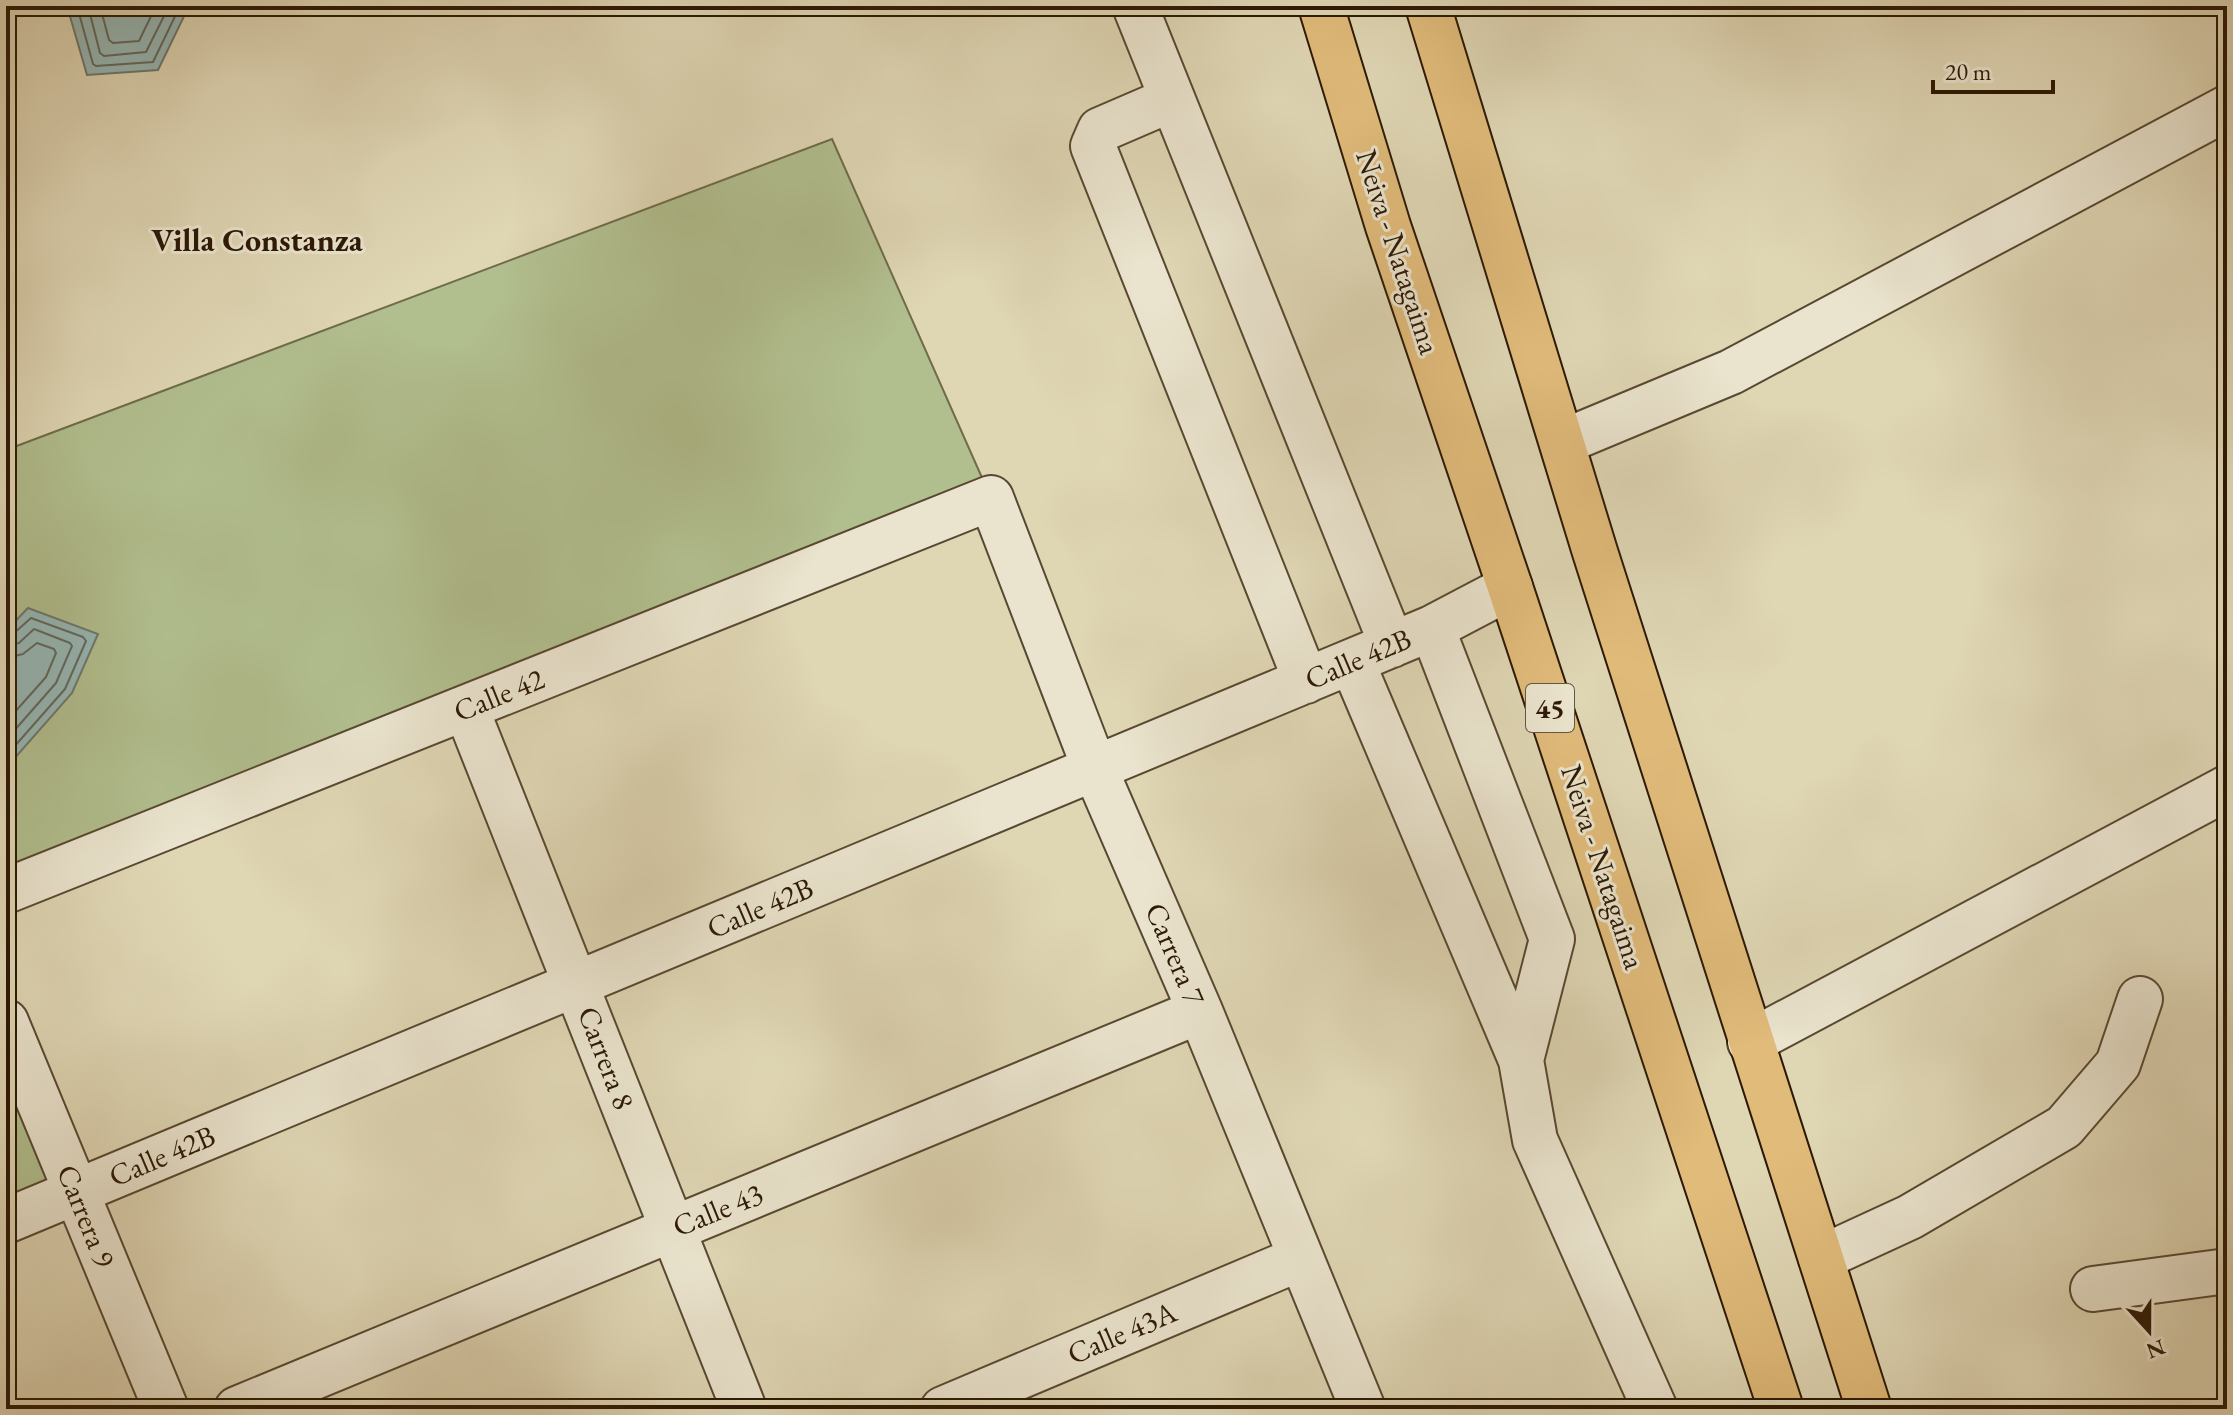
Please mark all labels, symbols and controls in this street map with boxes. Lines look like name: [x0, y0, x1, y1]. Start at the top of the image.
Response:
scale bar: [1933, 44, 2053, 94]
text: 20 m: [1945, 56, 1992, 87]
street label: Neiva - Natagaima: [1347, 145, 1450, 359]
district label: Villa Constanza: [151, 219, 364, 261]
street label: Calle 42B: [1299, 619, 1417, 698]
street label: Calle 42: [448, 659, 550, 730]
road number: 45: [1526, 684, 1574, 732]
street label: Neiva - Natagaima: [1552, 760, 1655, 974]
street label: Calle 42B: [701, 868, 819, 947]
street label: Carrera 7: [1137, 897, 1215, 1011]
street label: Carrera 8: [569, 1001, 644, 1115]
street label: Calle 42B: [103, 1116, 221, 1195]
street label: Carrera 9: [48, 1159, 125, 1273]
street label: Calle 43: [667, 1174, 769, 1245]
north arrow: [2109, 1291, 2189, 1371]
street label: Calle 43A: [1061, 1292, 1183, 1373]
text: N: [2142, 1332, 2169, 1366]

